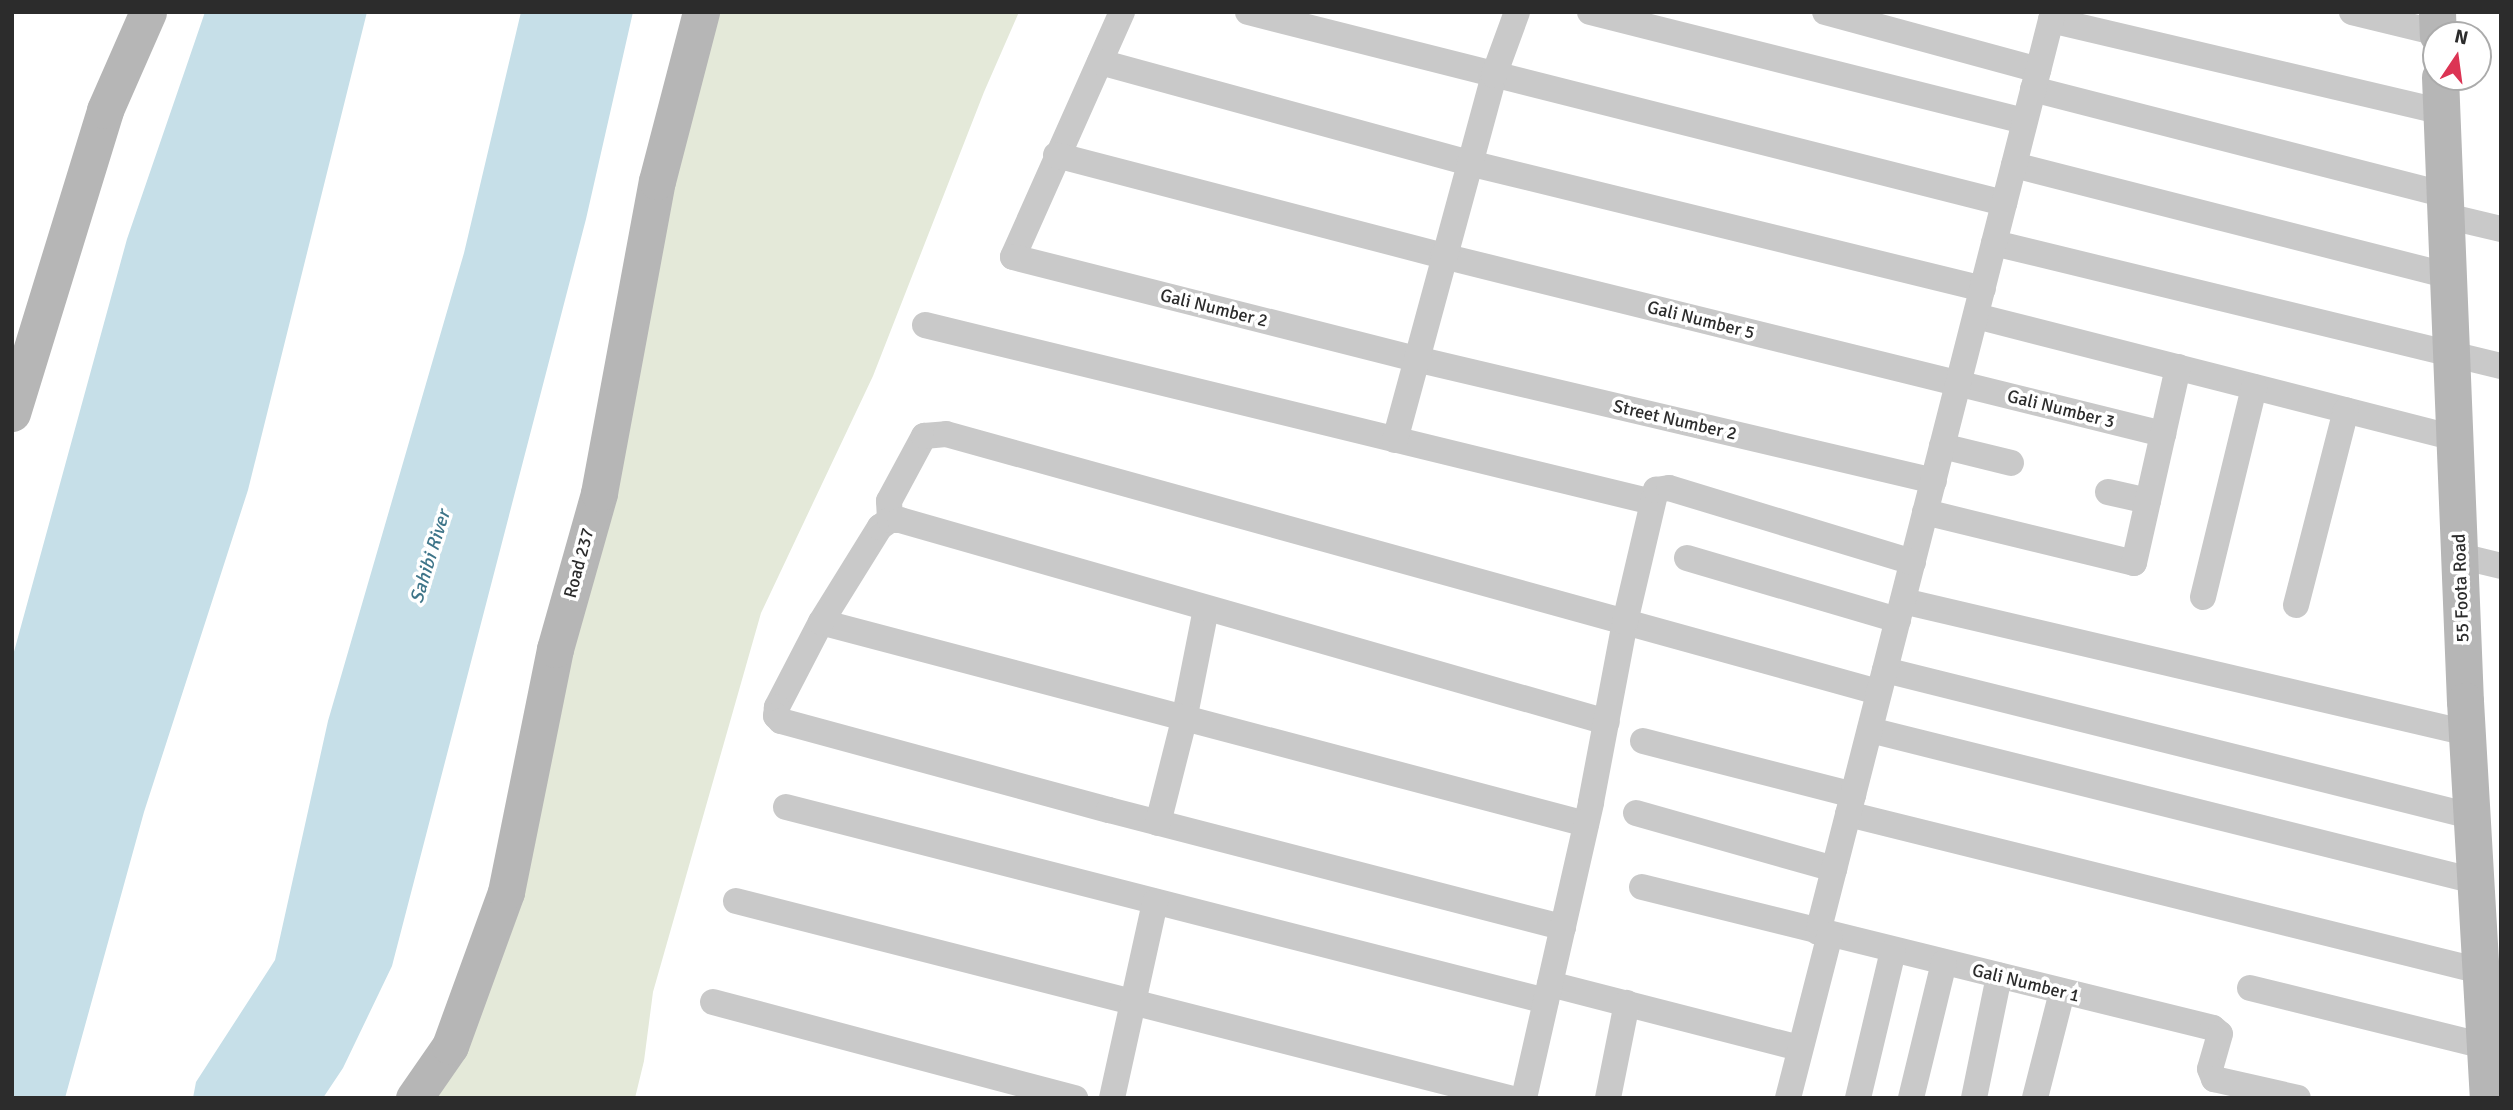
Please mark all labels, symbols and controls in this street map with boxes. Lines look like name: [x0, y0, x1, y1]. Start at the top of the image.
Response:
north arrow: [2422, 21, 2492, 91]
text: N: [2452, 24, 2470, 51]
street label: Gali Number 2: [1158, 284, 1270, 332]
street label: Gali Number 5: [1645, 296, 1757, 344]
street label: Gali Number 3: [2005, 385, 2117, 433]
street label: Street Number 2: [1611, 395, 1739, 445]
water label: Sahibi River: [406, 508, 456, 606]
street label: Road 237: [559, 526, 599, 600]
street label: 55 Foota Road: [2448, 533, 2474, 643]
street label: Gali Number 1: [1970, 959, 2082, 1007]

